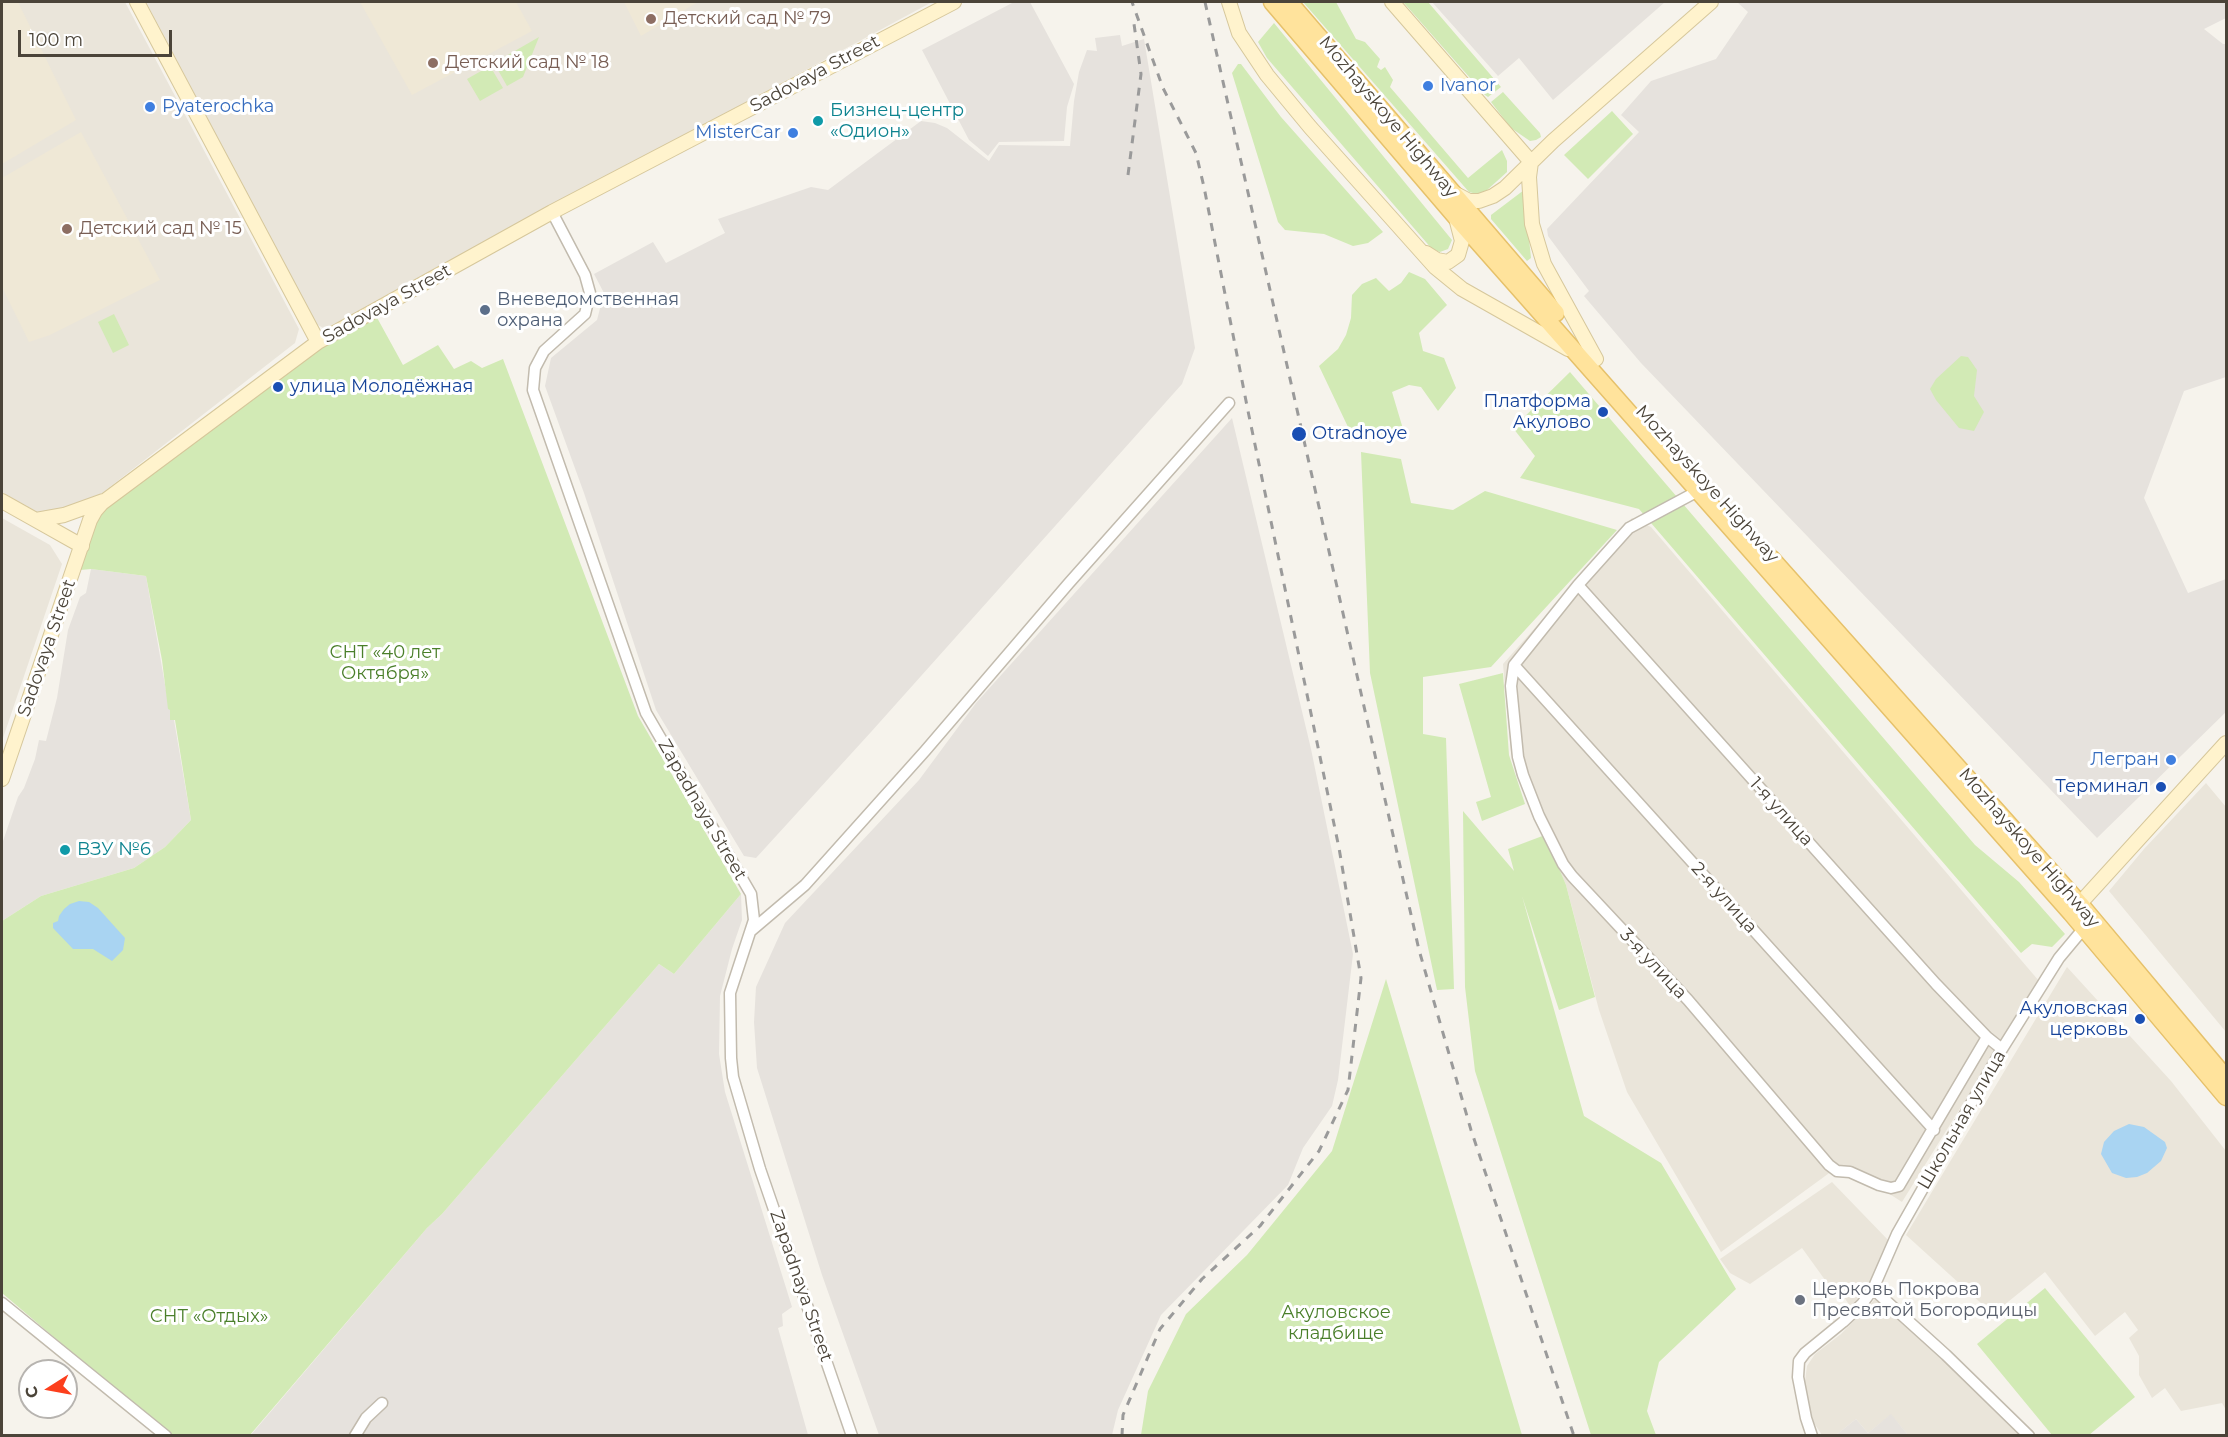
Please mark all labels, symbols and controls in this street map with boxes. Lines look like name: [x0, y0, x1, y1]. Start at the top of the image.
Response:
place label: Детский сад № 79: [663, 8, 831, 30]
marker: Детский сад № 79: [644, 12, 658, 26]
scale bar: [21, 18, 176, 56]
text: 100 m: [29, 29, 83, 51]
street label: Sadovaya Street: [746, 31, 884, 117]
street label: Mozhayskoye Highway: [1314, 32, 1462, 202]
place label: Детский сад № 18: [445, 52, 609, 74]
marker: Детский сад № 18: [426, 56, 440, 70]
place label: Ivanor: [1440, 75, 1496, 97]
marker: Ivanor: [1421, 79, 1435, 93]
place label: Pyaterochka: [162, 96, 274, 118]
marker: Pyaterochka: [143, 100, 157, 114]
place label: Бизнец-центр «Одион»: [830, 100, 964, 142]
marker: Бизнец-центр «Одион»: [811, 114, 825, 128]
place label: MisterCar: [695, 122, 781, 144]
marker: MisterCar: [786, 126, 800, 140]
place label: Детский сад № 15: [79, 218, 242, 240]
marker: Детский сад № 15: [60, 222, 74, 236]
street label: Sadovaya Street: [319, 260, 455, 348]
place label: Вневедомственная охрана: [497, 289, 679, 332]
marker: Вневедомственная охрана: [478, 303, 492, 317]
place label: улица Молодёжная: [290, 376, 473, 398]
marker: улица Молодёжная: [271, 380, 285, 394]
place label: Платформа Акулово: [1484, 391, 1591, 434]
street label: Mozhayskoye Highway: [1631, 401, 1783, 567]
marker: Платформа Акулово: [1596, 405, 1610, 419]
place label: Otradnoye: [1312, 423, 1407, 445]
marker: Otradnoye: [1290, 425, 1308, 443]
street label: Sadovaya Street: [13, 577, 81, 719]
park label: СНТ «40 лет Октября»: [330, 642, 440, 684]
street label: Zapadnaya Street: [653, 736, 751, 884]
place label: Легран: [2090, 749, 2159, 771]
marker: Легран: [2164, 753, 2178, 767]
street label: Mozhayskoye Highway: [1954, 764, 2104, 932]
street label: 1-я улица: [1745, 773, 1817, 851]
place label: Терминал: [2055, 776, 2149, 798]
marker: Терминал: [2154, 780, 2168, 794]
place label: ВЗУ №6: [77, 839, 151, 861]
marker: ВЗУ №6: [58, 843, 72, 857]
street label: 2-я улица: [1686, 858, 1762, 938]
street label: 3-я улица: [1615, 924, 1691, 1004]
place label: Акуловская церковь: [2019, 998, 2128, 1040]
marker: Акуловская церковь: [2133, 1012, 2147, 1026]
street label: Школьная улица: [1913, 1047, 2011, 1193]
street label: Zapadnaya Street: [765, 1207, 837, 1365]
place label: Церковь Покрова Пресвятой Богородицы: [1812, 1279, 2037, 1322]
marker: Церковь Покрова Пресвятой Богородицы: [1793, 1293, 1807, 1307]
park label: Акуловское кладбище: [1281, 1302, 1391, 1344]
park label: СНТ «Отдых»: [150, 1306, 268, 1328]
north arrow: [18, 1359, 78, 1419]
text: С: [21, 1385, 42, 1400]

